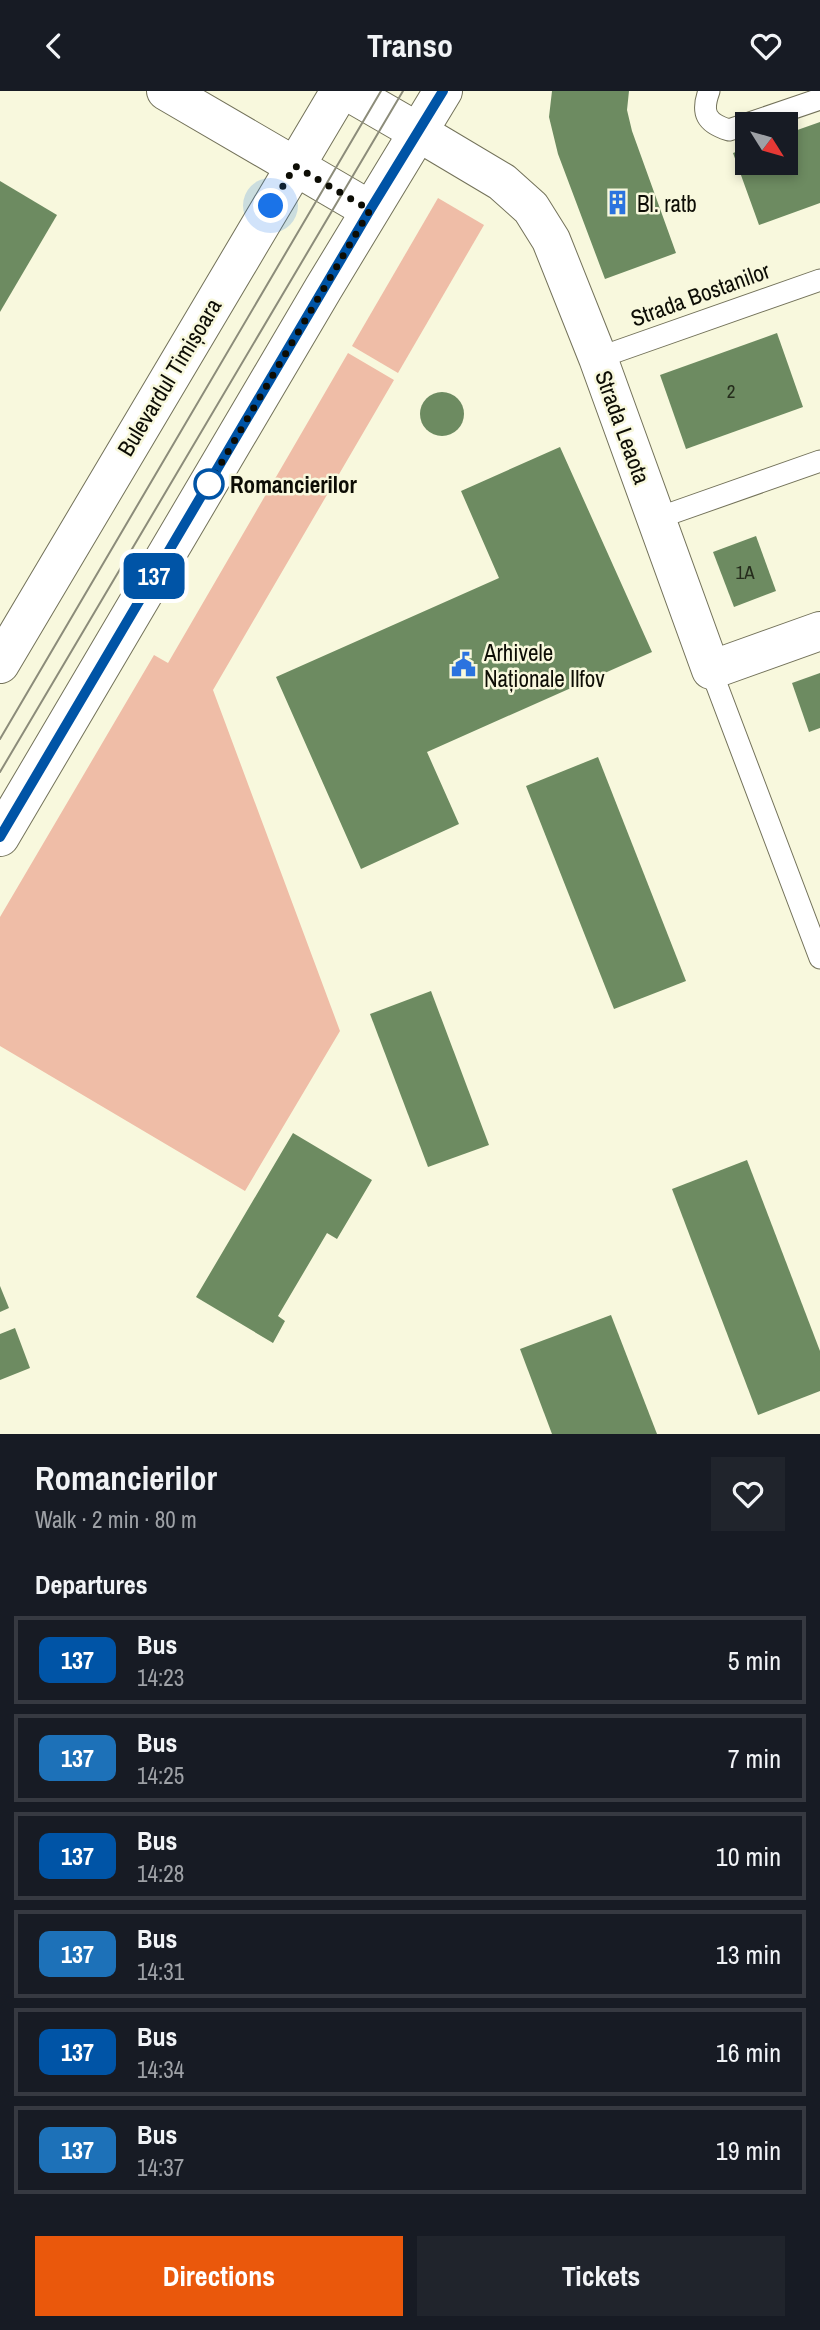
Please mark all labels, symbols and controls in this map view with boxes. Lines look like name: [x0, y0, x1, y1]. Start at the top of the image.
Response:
text: Transo: [367, 24, 453, 67]
icon: back: [35, 27, 73, 65]
icon: heart: [747, 27, 785, 65]
north arrow: [735, 112, 798, 175]
map controls: [735, 112, 798, 175]
your location: [253, 188, 288, 223]
place label: Bl. ratb: [637, 188, 697, 219]
building icon: Bl. ratb: [603, 189, 631, 217]
street label: Strada Bostanilor: [626, 254, 774, 333]
street label: Bulevardul Timișoara: [110, 292, 229, 461]
street label: Strada Leaota: [588, 366, 658, 488]
house number: 2: [727, 378, 735, 404]
marker: Romancierilor: [194, 469, 224, 499]
place label: Romancierilor: [230, 469, 357, 500]
line badge: 137: [114, 553, 194, 599]
house number: 1A: [735, 559, 755, 585]
text: 137: [138, 560, 170, 592]
place label: Arhivele Naționale Ilfov: [483, 637, 605, 694]
public building icon: Arhivele Naționale Ilfov: [450, 651, 478, 679]
text: Romancierilor: [35, 1456, 217, 1500]
button: heart: [711, 1457, 785, 1531]
text: Walk · 2 min · 80 m: [35, 1504, 197, 1535]
text: Departures: [35, 1567, 148, 1602]
text: Bus: [137, 1627, 177, 1662]
text: 5 min: [728, 1643, 781, 1678]
text: 137: [61, 1644, 94, 1676]
text: 14:23: [137, 1662, 184, 1693]
text: Bus: [137, 1725, 177, 1760]
text: 7 min: [728, 1741, 781, 1776]
text: 137: [61, 1742, 94, 1774]
text: 14:25: [137, 1760, 184, 1791]
text: Bus: [137, 1823, 177, 1858]
text: 10 min: [716, 1839, 781, 1874]
text: 137: [61, 1840, 94, 1872]
text: 14:28: [137, 1858, 184, 1889]
text: Bus: [137, 1921, 177, 1956]
text: 13 min: [716, 1937, 781, 1972]
text: 137: [61, 1938, 94, 1970]
text: 14:31: [137, 1956, 184, 1987]
text: Bus: [137, 2019, 177, 2054]
text: 16 min: [716, 2035, 781, 2070]
text: 137: [61, 2036, 94, 2068]
text: 14:34: [137, 2054, 184, 2085]
text: Bus: [137, 2117, 177, 2152]
text: 19 min: [716, 2133, 781, 2168]
text: 137: [61, 2134, 94, 2166]
text: 14:37: [137, 2152, 184, 2183]
button: Directions: [35, 2236, 403, 2316]
button: Tickets: [417, 2236, 785, 2316]

